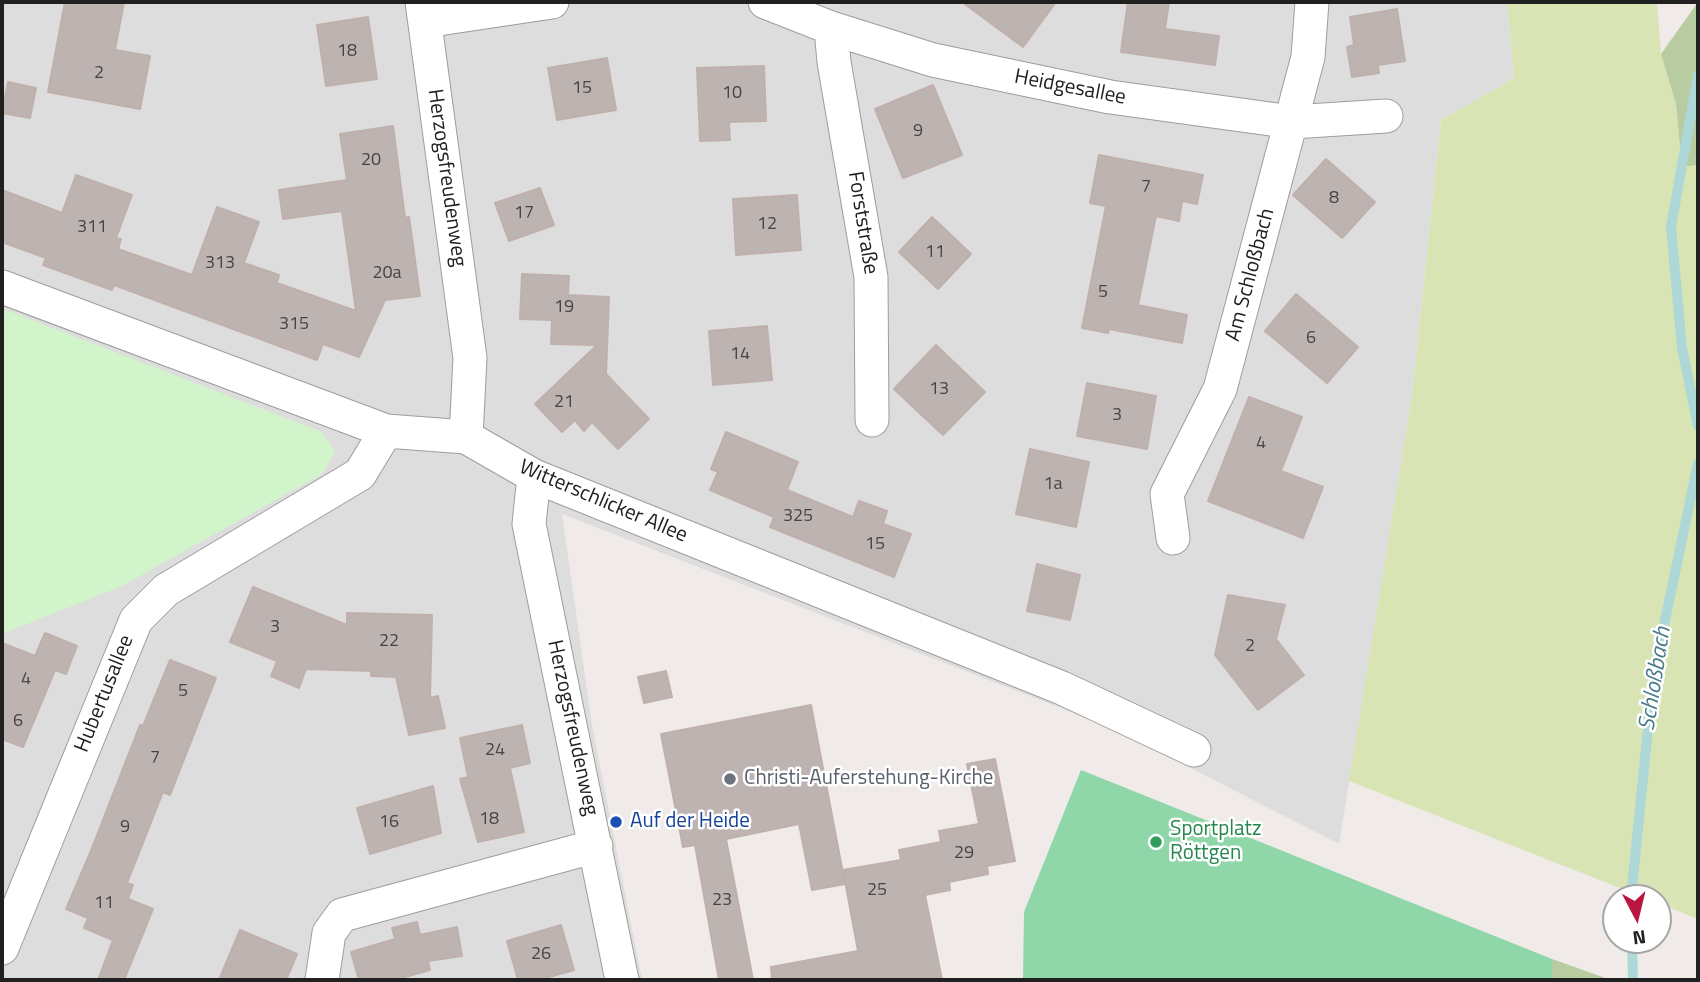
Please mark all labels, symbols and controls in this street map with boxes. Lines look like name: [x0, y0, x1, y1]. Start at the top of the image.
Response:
house number: 18: [337, 41, 357, 63]
house number: 2: [94, 63, 104, 85]
street label: Heidgesallee: [1012, 65, 1128, 111]
house number: 15: [572, 78, 592, 100]
house number: 10: [722, 83, 742, 105]
street label: Herzogsfreudenweg: [421, 88, 471, 268]
house number: 9: [913, 121, 923, 143]
house number: 20: [361, 150, 381, 172]
street label: Forststraße: [841, 170, 883, 276]
house number: 7: [1141, 177, 1151, 199]
house number: 8: [1329, 188, 1339, 210]
house number: 17: [514, 203, 534, 225]
street label: Am Schloßbach: [1221, 206, 1281, 344]
house number: 12: [757, 214, 777, 236]
house number: 311: [77, 217, 107, 239]
house number: 11: [925, 242, 945, 264]
house number: 313: [205, 253, 235, 275]
house number: 20a: [372, 263, 402, 285]
house number: 5: [1098, 282, 1108, 304]
house number: 19: [554, 297, 574, 319]
house number: 315: [279, 314, 309, 336]
house number: 6: [1306, 328, 1316, 350]
house number: 14: [730, 344, 750, 366]
house number: 13: [929, 379, 949, 401]
house number: 21: [554, 392, 574, 414]
house number: 3: [1112, 405, 1122, 427]
house number: 4: [1256, 433, 1266, 455]
street label: Witterschlicker Allee: [515, 455, 691, 549]
house number: 1a: [1043, 474, 1063, 496]
house number: 325: [783, 506, 813, 528]
house number: 15: [865, 534, 885, 556]
house number: 3: [270, 617, 280, 639]
water label: Schloßbach: [1634, 625, 1678, 733]
house number: 22: [379, 631, 399, 653]
street label: Hubertusallee: [70, 632, 140, 756]
house number: 2: [1245, 636, 1255, 658]
street label: Herzogsfreudenweg: [541, 638, 603, 818]
house number: 4: [21, 669, 31, 691]
house number: 5: [178, 681, 188, 703]
house number: 6: [13, 711, 23, 733]
house number: 24: [485, 740, 505, 762]
house number: 7: [150, 748, 160, 770]
place label: Christi-Auferstehung-Kirche: [744, 766, 993, 792]
marker: Christi-Auferstehung-Kirche: [722, 771, 738, 787]
house number: 18: [479, 809, 499, 831]
place label: Auf der Heide: [630, 809, 750, 835]
house number: 16: [379, 812, 399, 834]
marker: Auf der Heide: [608, 814, 624, 830]
house number: 9: [120, 817, 130, 839]
place label: Sportplatz Röttgen: [1170, 817, 1262, 867]
marker: Sportplatz Röttgen: [1148, 834, 1164, 850]
house number: 29: [954, 843, 974, 865]
house number: 25: [867, 880, 887, 902]
north arrow: [1602, 884, 1672, 954]
house number: 23: [712, 890, 732, 912]
house number: 11: [94, 893, 114, 915]
text: N: [1631, 923, 1648, 954]
house number: 26: [531, 944, 551, 966]

